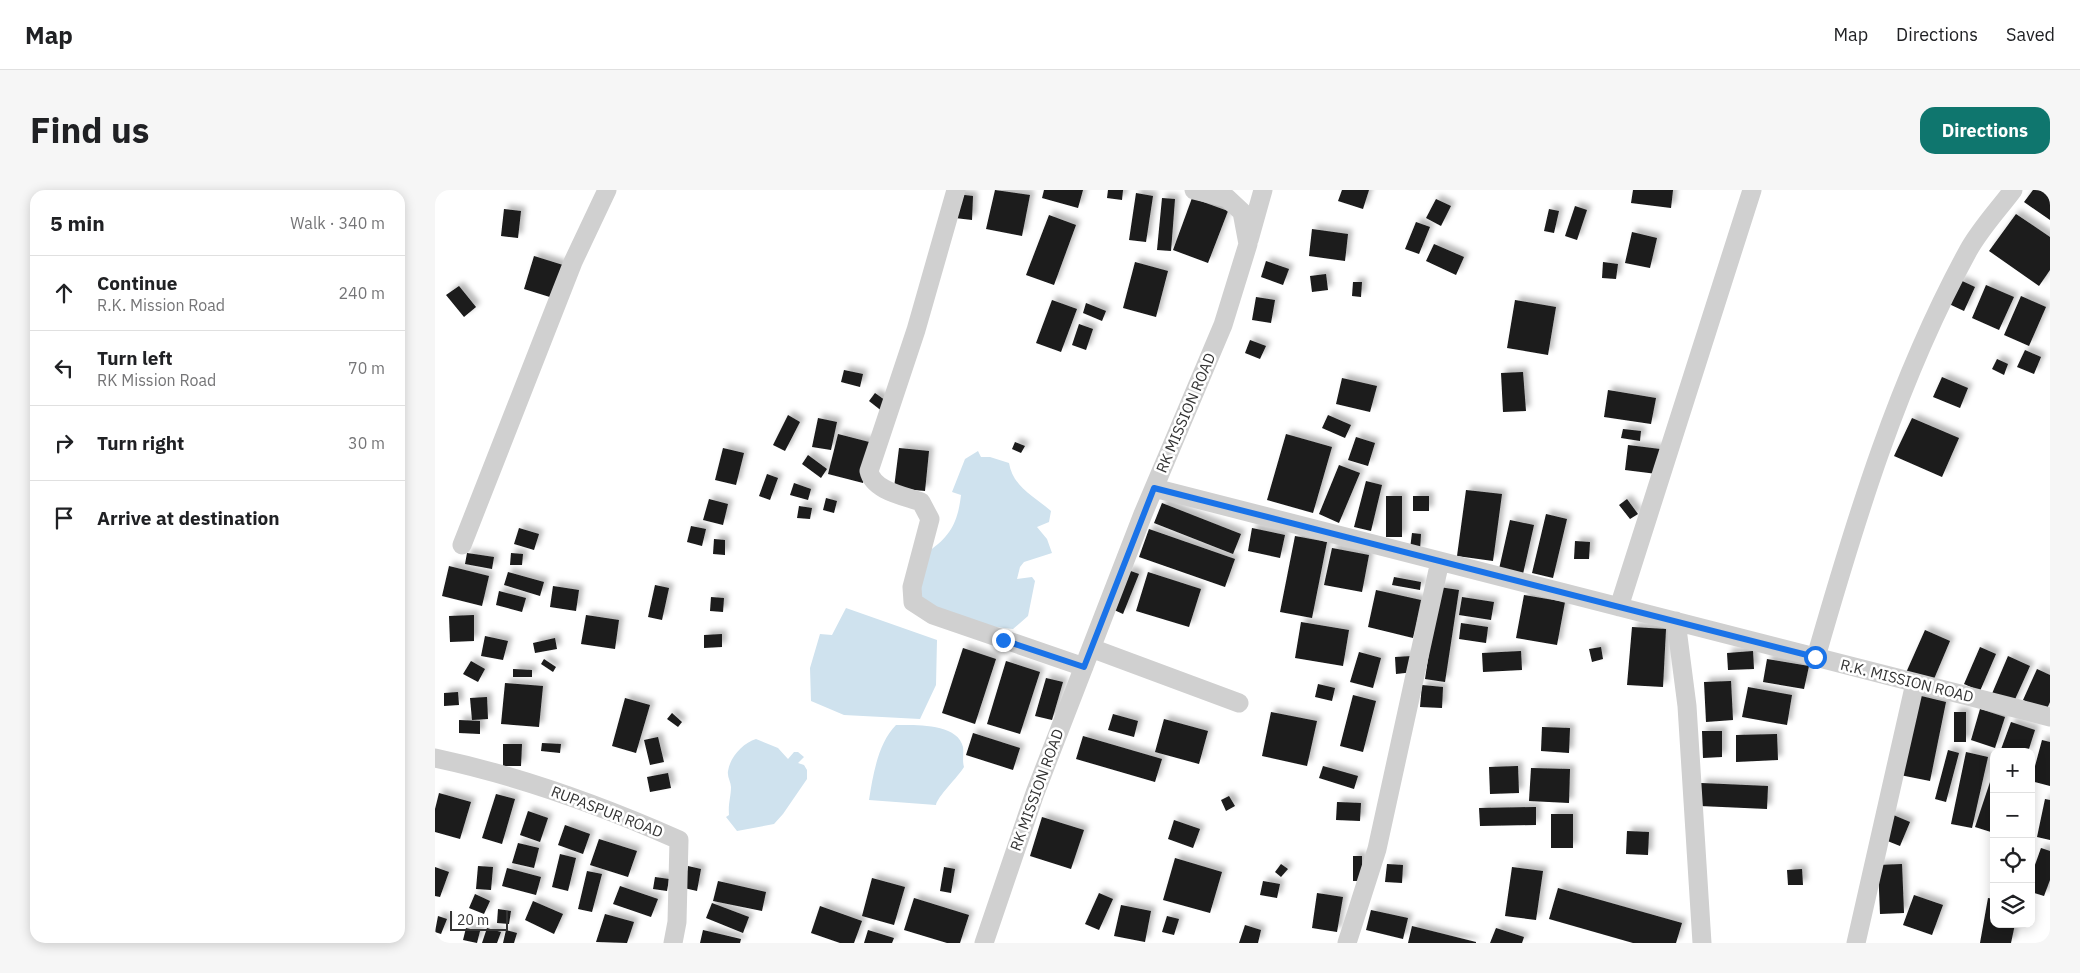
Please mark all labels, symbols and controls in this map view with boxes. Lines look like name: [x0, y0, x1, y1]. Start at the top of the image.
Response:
text: Map: [25, 19, 73, 51]
text: Map: [1833, 23, 1868, 46]
text: Directions: [1896, 23, 1978, 46]
text: Saved: [2006, 23, 2055, 46]
text: Find us: [30, 107, 149, 153]
button: Directions: [1920, 107, 2050, 154]
text: 5 min: [50, 209, 105, 237]
text: Walk · 340 m: [290, 213, 385, 233]
text: Continue: [97, 271, 177, 295]
icon: ahead: [50, 279, 78, 307]
text: 240 m: [338, 283, 385, 303]
text: R.K. Mission Road: [97, 295, 225, 315]
text: Turn left: [97, 346, 173, 370]
street label: RK MISSION ROAD: [1152, 350, 1219, 476]
icon: left: [50, 354, 78, 382]
text: 70 m: [348, 358, 385, 378]
text: RK Mission Road: [97, 370, 216, 390]
icon: right: [50, 429, 78, 457]
text: Turn right: [97, 431, 184, 455]
text: 30 m: [348, 433, 385, 453]
icon: arrive: [50, 504, 78, 532]
text: Arrive at destination: [97, 506, 280, 530]
route end: [992, 629, 1015, 652]
route start: [1804, 646, 1827, 669]
street label: R.K. MISSION ROAD: [1838, 655, 1976, 706]
street label: RK MISSION ROAD: [1006, 726, 1067, 853]
map controls: [1990, 748, 2035, 928]
button: +: [1990, 748, 2035, 793]
street label: RUPASPUR ROAD: [549, 781, 666, 842]
button: −: [1990, 793, 2035, 838]
button: locate: [1990, 838, 2035, 883]
button: layers: [1990, 883, 2035, 928]
scale bar: [450, 908, 507, 931]
text: 20 m: [457, 911, 489, 929]

